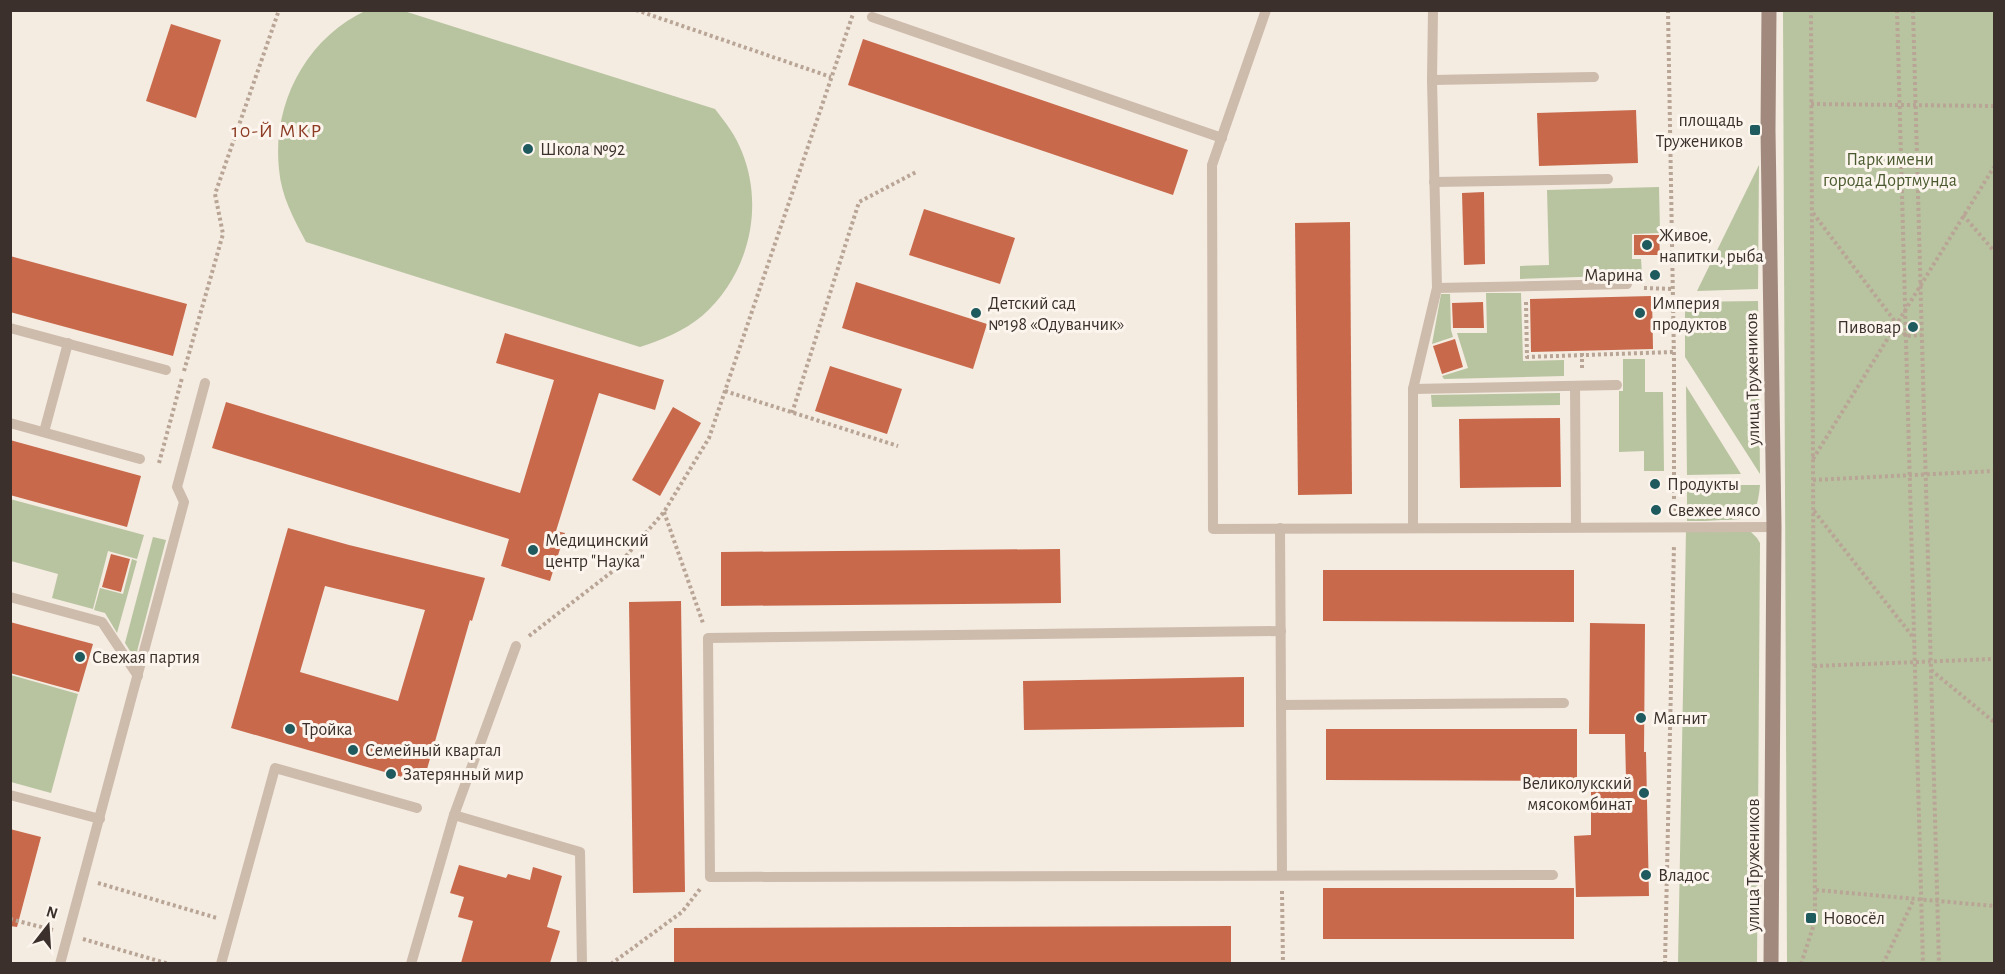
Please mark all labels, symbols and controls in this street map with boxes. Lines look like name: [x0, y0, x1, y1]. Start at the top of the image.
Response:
place label: площадь Тружеников: [1656, 112, 1743, 151]
district label: 10-Й МКР: [231, 121, 323, 141]
marker: площадь Тружеников: [1748, 123, 1762, 137]
place label: Школа №92: [540, 141, 625, 159]
marker: Школа №92: [521, 142, 535, 156]
park label: Парк имени города Дортмунда: [1823, 151, 1957, 190]
place label: Живое, напитки, рыба: [1659, 227, 1764, 266]
marker: Живое, напитки, рыба: [1640, 238, 1654, 252]
place label: Марина: [1584, 267, 1643, 285]
marker: Марина: [1648, 268, 1662, 282]
place label: Детский сад №198 «Одуванчик»: [988, 295, 1124, 334]
place label: Империя продуктов: [1652, 295, 1727, 334]
marker: Детский сад №198 «Одуванчик»: [969, 306, 983, 320]
marker: Империя продуктов: [1633, 306, 1647, 320]
street label: улица Тружеников: [1743, 312, 1763, 447]
place label: Пивовар: [1837, 319, 1901, 337]
marker: Пивовар: [1906, 320, 1920, 334]
place label: Продукты: [1667, 476, 1739, 494]
marker: Продукты: [1648, 477, 1662, 491]
place label: Свежее мясо: [1668, 502, 1760, 520]
marker: Свежее мясо: [1649, 503, 1663, 517]
place label: Медицинский центр "Наука": [545, 532, 649, 571]
marker: Медицинский центр "Наука": [526, 543, 540, 557]
place label: Свежая партия: [92, 649, 200, 667]
marker: Свежая партия: [73, 650, 87, 664]
place label: Магнит: [1653, 710, 1708, 728]
marker: Магнит: [1634, 711, 1648, 725]
place label: Тройка: [302, 721, 352, 739]
marker: Тройка: [283, 722, 297, 736]
place label: Семейный квартал: [365, 742, 502, 760]
marker: Семейный квартал: [346, 743, 360, 757]
place label: Затерянный мир: [403, 766, 524, 784]
marker: Затерянный мир: [384, 767, 398, 781]
place label: Великолукский мясокомбинат: [1522, 775, 1633, 814]
marker: Великолукский мясокомбинат: [1637, 786, 1651, 800]
street label: улица Тружеников: [1745, 799, 1763, 932]
place label: Владос: [1658, 867, 1710, 885]
marker: Владос: [1639, 868, 1653, 882]
north arrow: [18, 896, 78, 956]
text: N: [44, 903, 60, 922]
place label: Новосёл: [1823, 910, 1885, 928]
marker: Новосёл: [1804, 911, 1818, 925]

